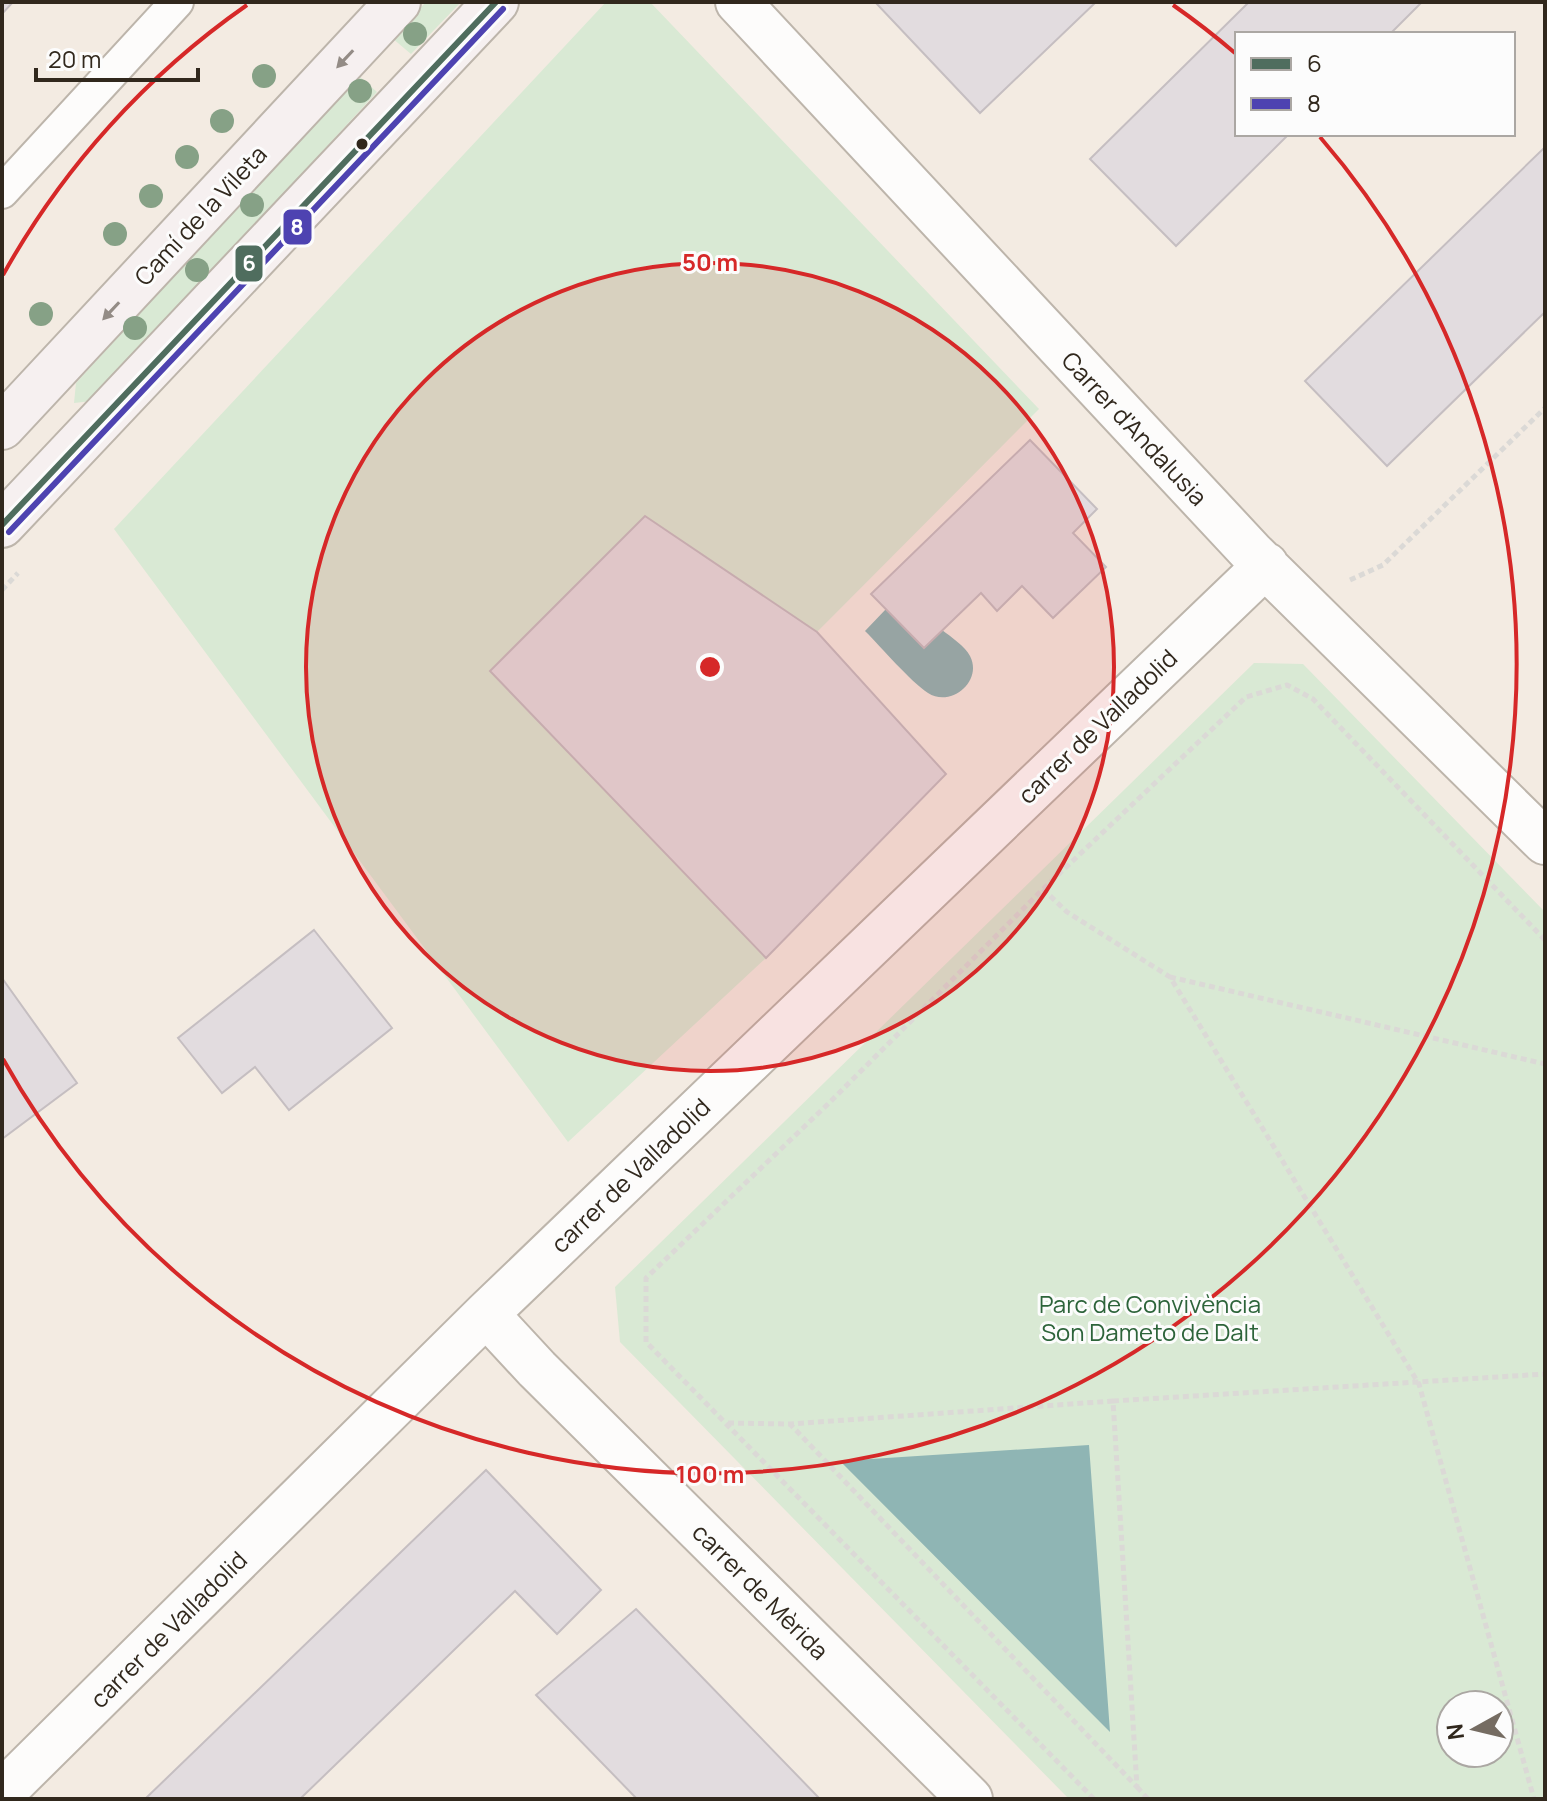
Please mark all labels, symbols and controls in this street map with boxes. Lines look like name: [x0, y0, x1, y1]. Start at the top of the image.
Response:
scale bar: [36, 32, 198, 82]
legend: [1235, 32, 1515, 136]
text: 20 m: [48, 42, 101, 75]
text: 6: [1307, 46, 1322, 79]
one-way arrow: [337, 49, 355, 68]
text: 8: [1307, 86, 1321, 119]
unlabelled marker: [354, 136, 370, 152]
street label: Camí de la Vileta: [126, 138, 274, 292]
line badge: 8: [282, 208, 313, 246]
text: 8: [290, 212, 304, 242]
line badge: 6: [234, 244, 264, 283]
text: 50 m: [682, 245, 738, 278]
text: 6: [242, 248, 256, 278]
one-way arrow: [102, 301, 120, 320]
street label: Carrer d'Andalusia: [1055, 344, 1215, 512]
street label: carrer de Valladolid: [1010, 641, 1184, 811]
centre of rings: [696, 653, 724, 681]
street label: carrer de Valladolid: [543, 1090, 717, 1260]
park label: Parc de Convivència Son Dameto de Dalt: [1039, 1287, 1261, 1348]
text: 100 m: [676, 1457, 744, 1490]
street label: carrer de Mèrida: [686, 1516, 836, 1666]
street label: carrer de Valladolid: [82, 1543, 254, 1715]
north arrow: [1435, 1689, 1515, 1769]
text: N: [1439, 1722, 1471, 1742]

